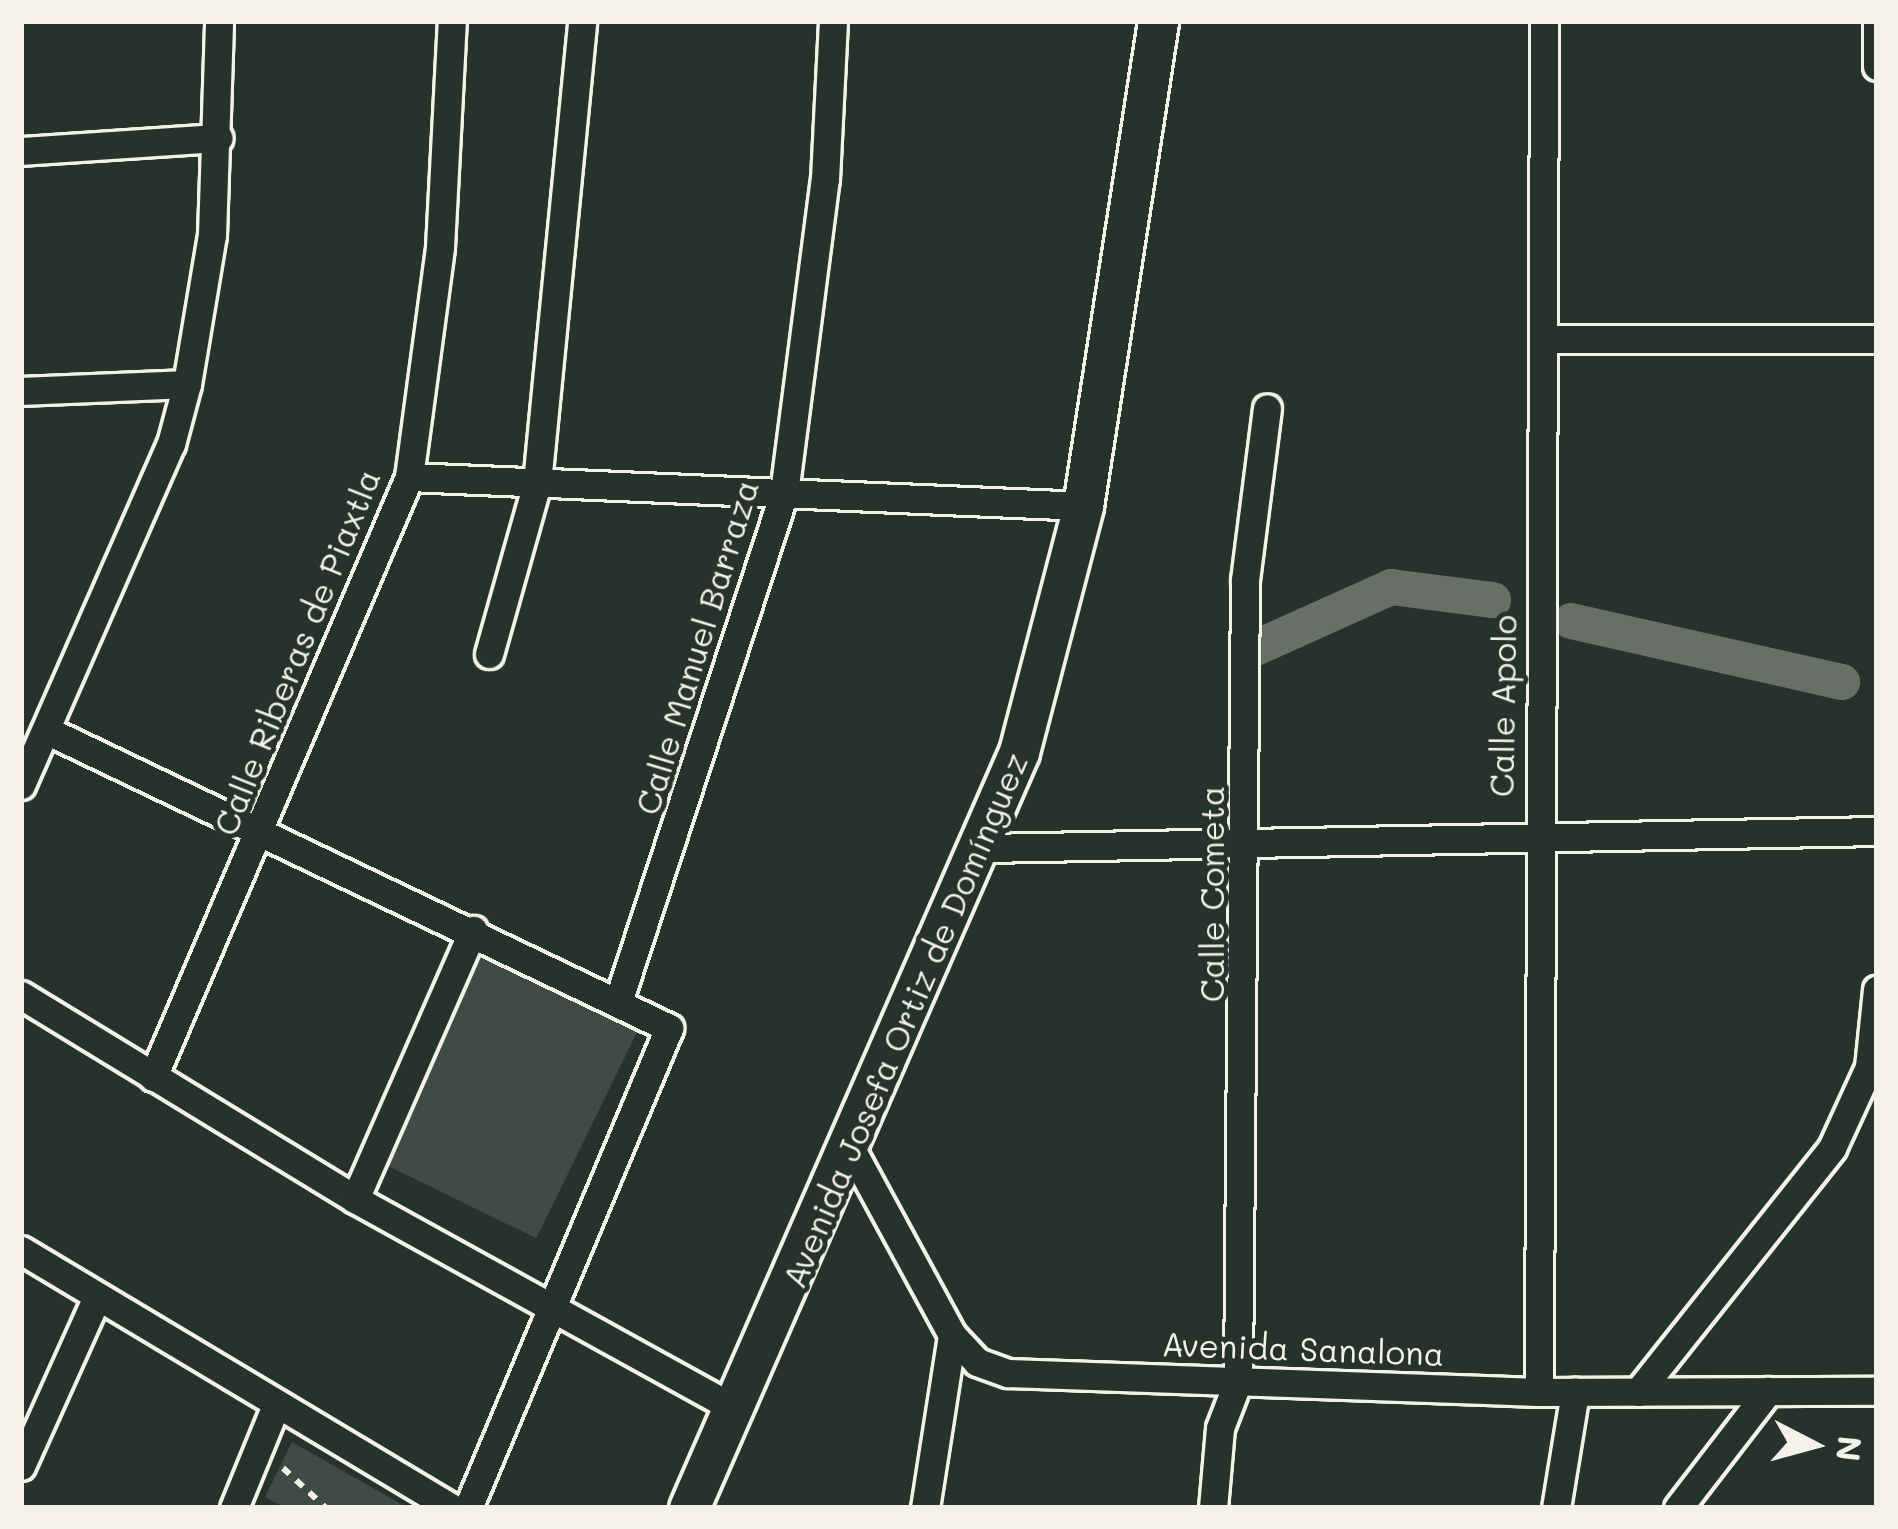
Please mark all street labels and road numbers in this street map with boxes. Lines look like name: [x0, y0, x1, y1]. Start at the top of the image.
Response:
street label: Calle Riberas de Piaxtla: [204, 463, 388, 841]
street label: Calle Manuel Barraza: [626, 475, 766, 819]
street label: Calle Apolo: [1481, 615, 1523, 797]
street label: Avenida Josefa Ortiz de Domínguez: [773, 747, 1035, 1293]
street label: Calle Cometa: [1191, 786, 1231, 1002]
street label: Avenida Sanalona: [1161, 1323, 1445, 1373]

